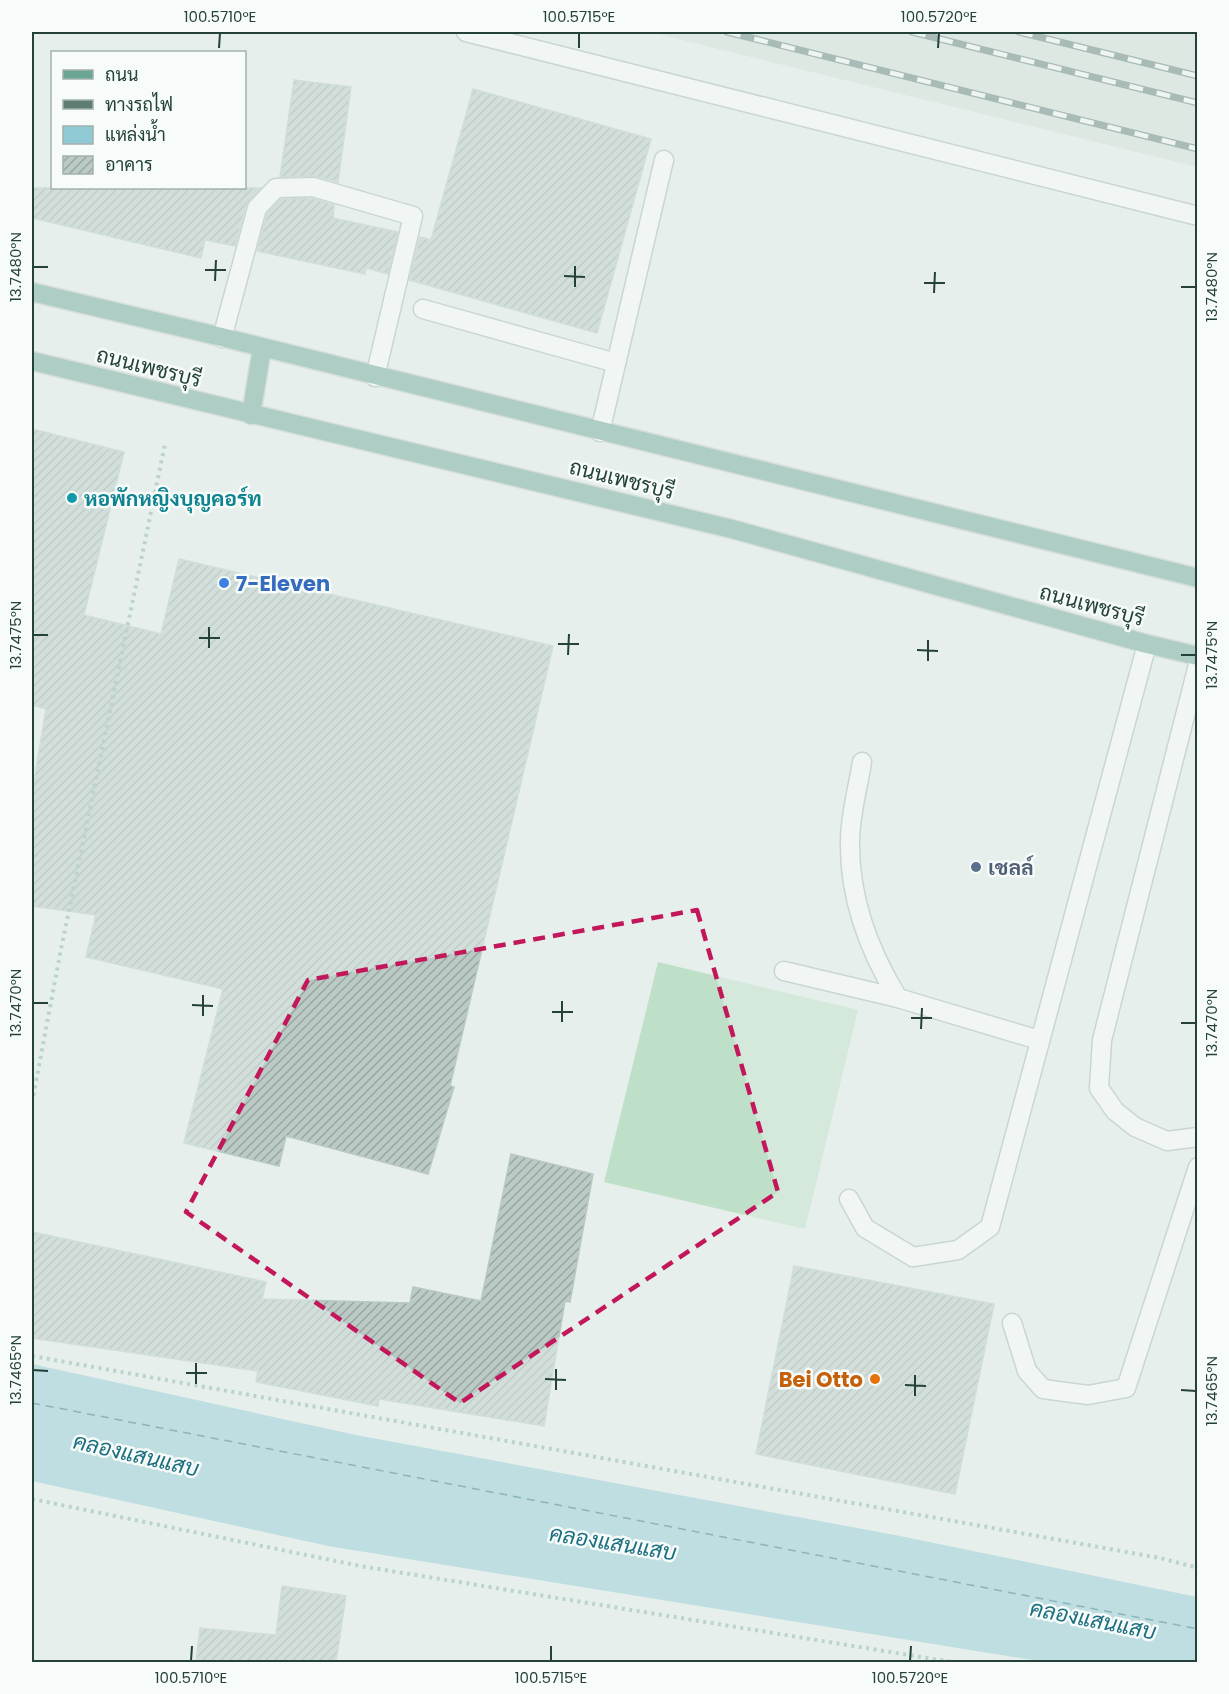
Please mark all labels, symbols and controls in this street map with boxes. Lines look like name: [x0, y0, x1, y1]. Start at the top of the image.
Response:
text: 100.5710°E: [184, 6, 256, 27]
text: 100.5715°E: [543, 6, 615, 27]
text: 100.5720°E: [901, 6, 977, 27]
legend: [51, 51, 246, 189]
text: ถนน: [105, 62, 138, 87]
text: ทางรถไฟ: [105, 92, 173, 117]
text: แหล่งน้ำ: [105, 119, 166, 147]
text: อาคาร: [105, 152, 153, 177]
text: 13.7480°N: [5, 232, 26, 302]
text: 13.7480°N: [1201, 252, 1222, 322]
street label: ถนนเพชรบุรี: [93, 340, 205, 394]
street label: ถนนเพชรบุรี: [566, 452, 678, 506]
place label: หอพักหญิงบุญคอร์ท: [84, 484, 262, 514]
marker: หอพักหญิงบุญคอร์ท: [65, 491, 79, 505]
place label: 7-Eleven: [236, 569, 330, 598]
marker: 7-Eleven: [217, 576, 231, 590]
street label: ถนนเพชรบุรี: [1036, 577, 1148, 633]
text: 13.7475°N: [5, 601, 26, 669]
text: 13.7475°N: [1201, 621, 1222, 689]
place label: เชลล์: [988, 853, 1035, 882]
marker: เชลล์: [969, 860, 983, 874]
text: 13.7470°N: [5, 969, 26, 1037]
text: 13.7470°N: [1201, 989, 1222, 1057]
text: 13.7465°N: [5, 1335, 26, 1405]
text: 13.7465°N: [1201, 1356, 1222, 1426]
place label: Bei Otto: [779, 1365, 863, 1394]
marker: Bei Otto: [868, 1372, 882, 1386]
water label: คลองแสนแสบ: [70, 1425, 202, 1485]
water label: คลองแสนแสบ: [547, 1518, 679, 1568]
water label: คลองแสนแสบ: [1027, 1593, 1159, 1647]
text: 100.5710°E: [155, 1667, 227, 1688]
text: 100.5715°E: [515, 1667, 587, 1688]
text: 100.5720°E: [872, 1667, 948, 1688]

